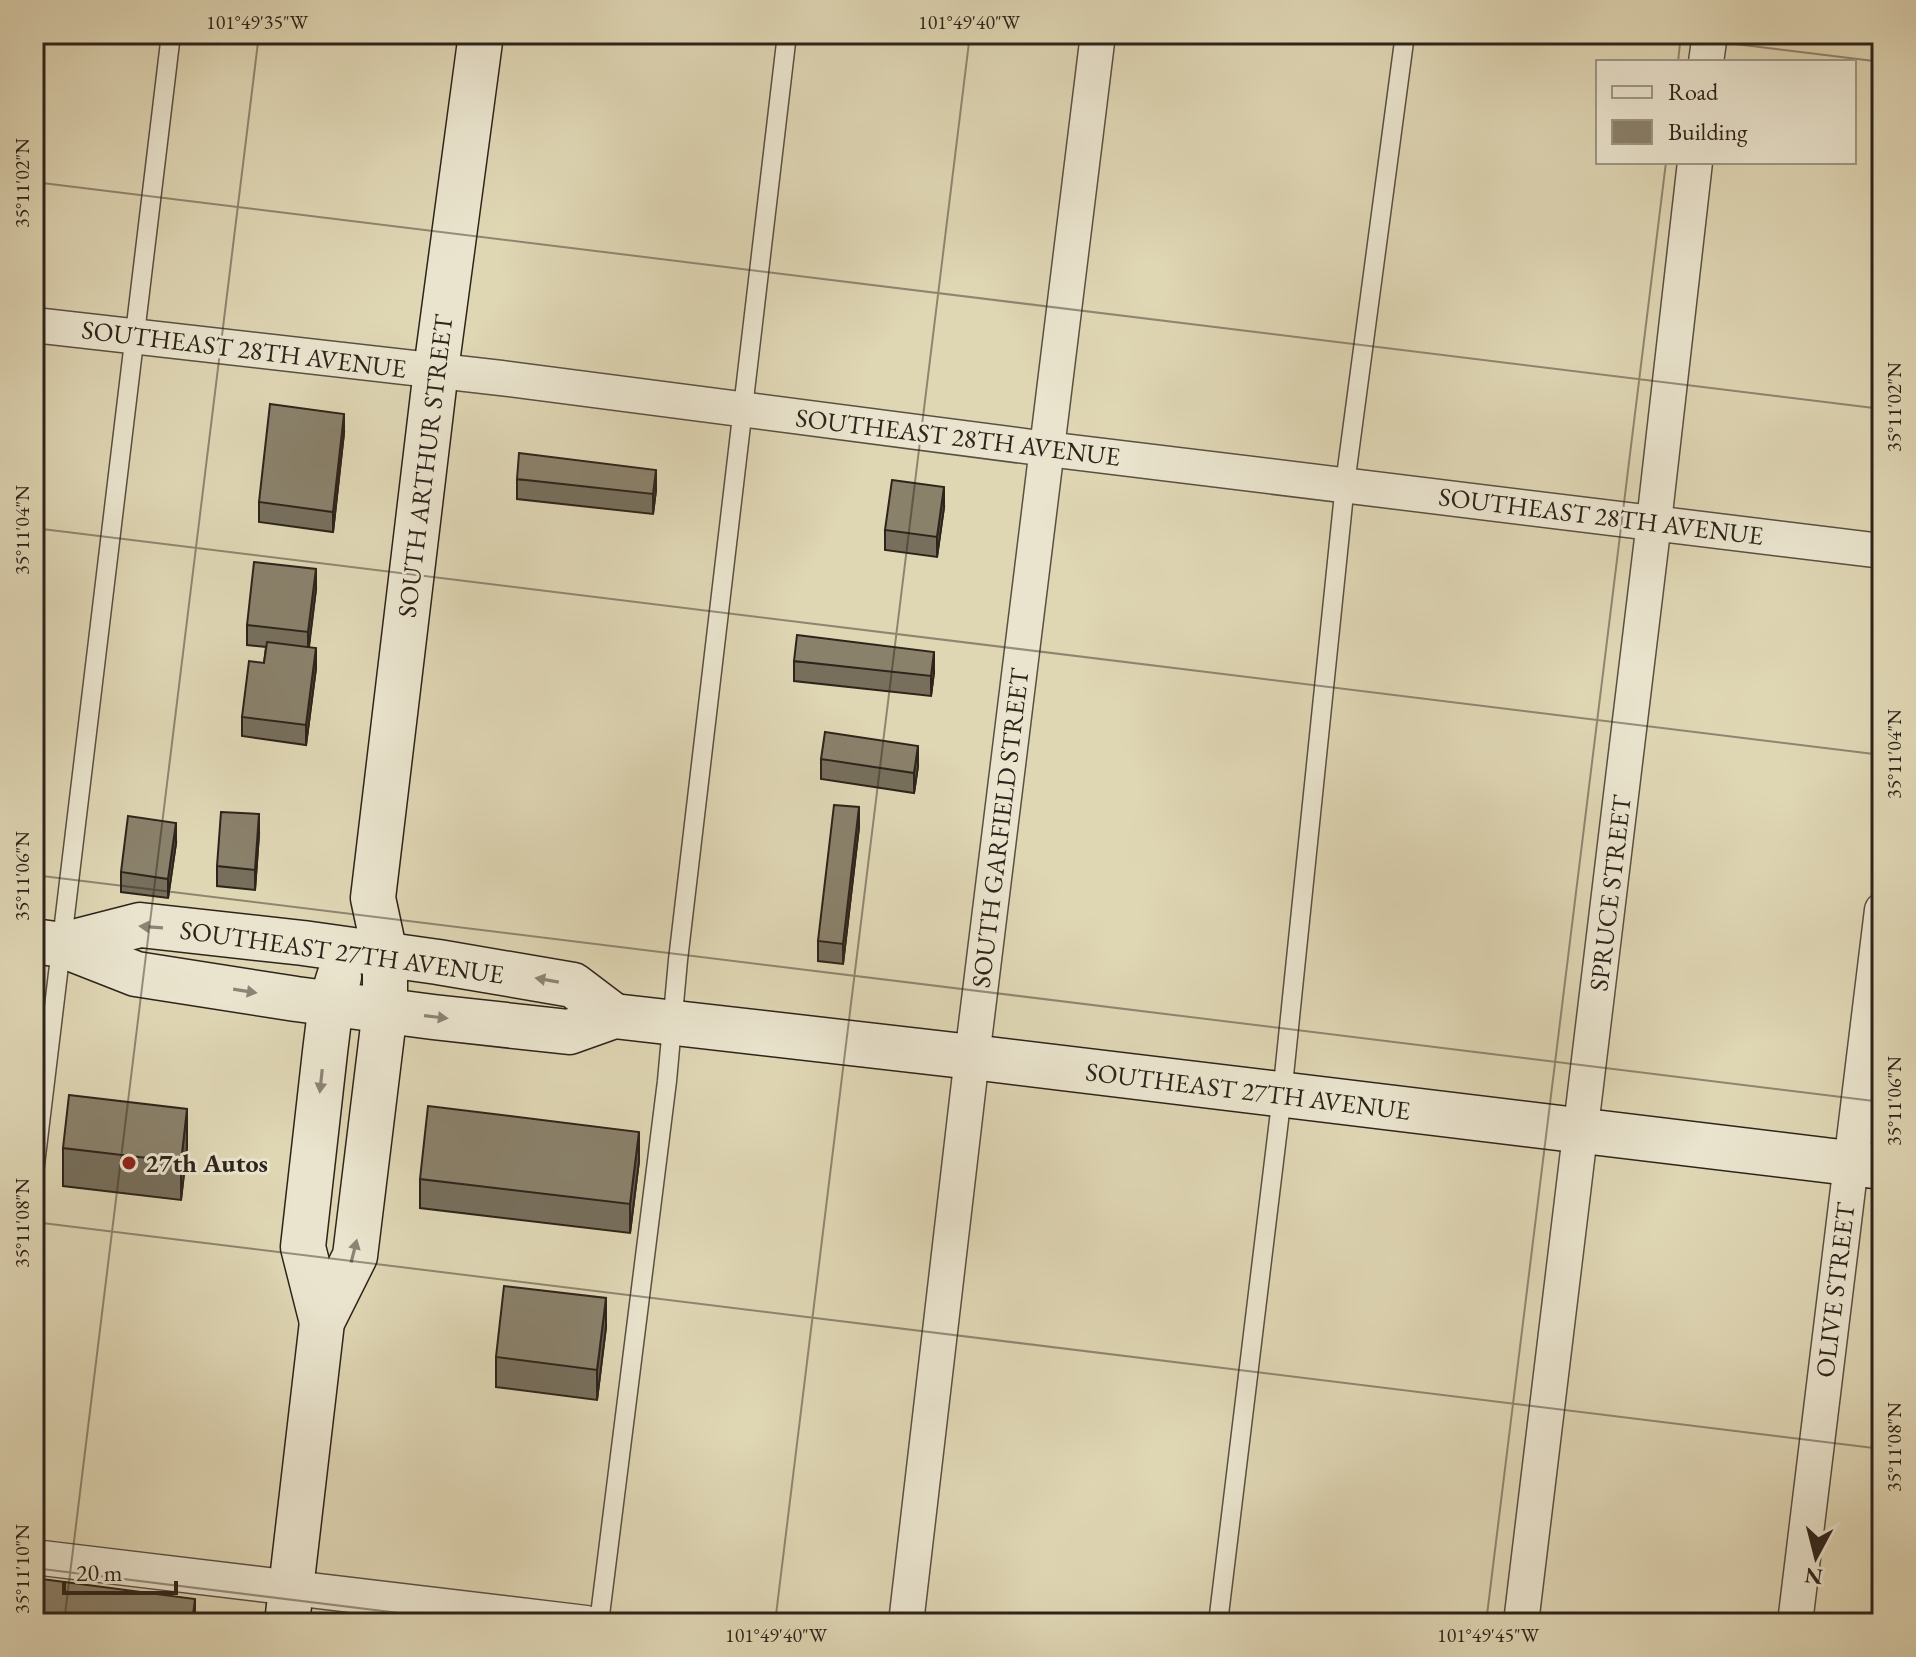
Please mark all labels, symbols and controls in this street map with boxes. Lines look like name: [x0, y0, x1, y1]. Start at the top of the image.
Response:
text: 101°49'35"W: [206, 9, 309, 35]
text: 101°49'40"W: [918, 9, 1021, 35]
legend: [1596, 60, 1856, 164]
text: Road: [1668, 76, 1719, 107]
text: Building: [1668, 116, 1748, 147]
text: 35°11'02"N: [9, 138, 35, 228]
street label: SOUTHEAST 28TH AVENUE: [80, 312, 408, 386]
street label: SOUTH ARTHUR STREET: [390, 312, 461, 619]
text: 35°11'02"N: [1881, 362, 1907, 452]
street label: SOUTHEAST 28TH AVENUE: [794, 400, 1122, 474]
street label: SOUTHEAST 28TH AVENUE: [1437, 479, 1765, 553]
text: 35°11'04"N: [9, 485, 35, 575]
street label: SOUTH GARFIELD STREET: [964, 666, 1037, 990]
text: 35°11'04"N: [1881, 709, 1907, 799]
street label: SPRUCE STREET: [1581, 792, 1639, 993]
text: 35°11'06"N: [9, 831, 35, 921]
street label: SOUTHEAST 27TH AVENUE: [178, 912, 506, 992]
one-way arrow: [138, 920, 163, 933]
one-way arrow: [534, 974, 559, 986]
one-way arrow: [233, 985, 258, 998]
one-way arrow: [424, 1011, 449, 1024]
street label: SOUTHEAST 27TH AVENUE: [1084, 1054, 1412, 1128]
text: 35°11'06"N: [1881, 1056, 1907, 1146]
one-way arrow: [315, 1069, 328, 1094]
place label: 27th Autos: [145, 1146, 268, 1180]
marker: 27th Autos: [120, 1154, 138, 1172]
text: 35°11'08"N: [9, 1178, 35, 1268]
street label: OLIVE STREET: [1807, 1200, 1863, 1379]
one-way arrow: [349, 1239, 361, 1264]
text: 35°11'08"N: [1881, 1402, 1907, 1492]
north arrow: [1776, 1517, 1856, 1597]
text: 35°11'10"N: [9, 1524, 35, 1614]
scale bar: [64, 1545, 176, 1595]
text: 20 m: [76, 1557, 123, 1588]
text: N: [1803, 1561, 1824, 1592]
text: 101°49'40"W: [725, 1622, 828, 1648]
text: 101°49'45"W: [1437, 1622, 1540, 1648]

